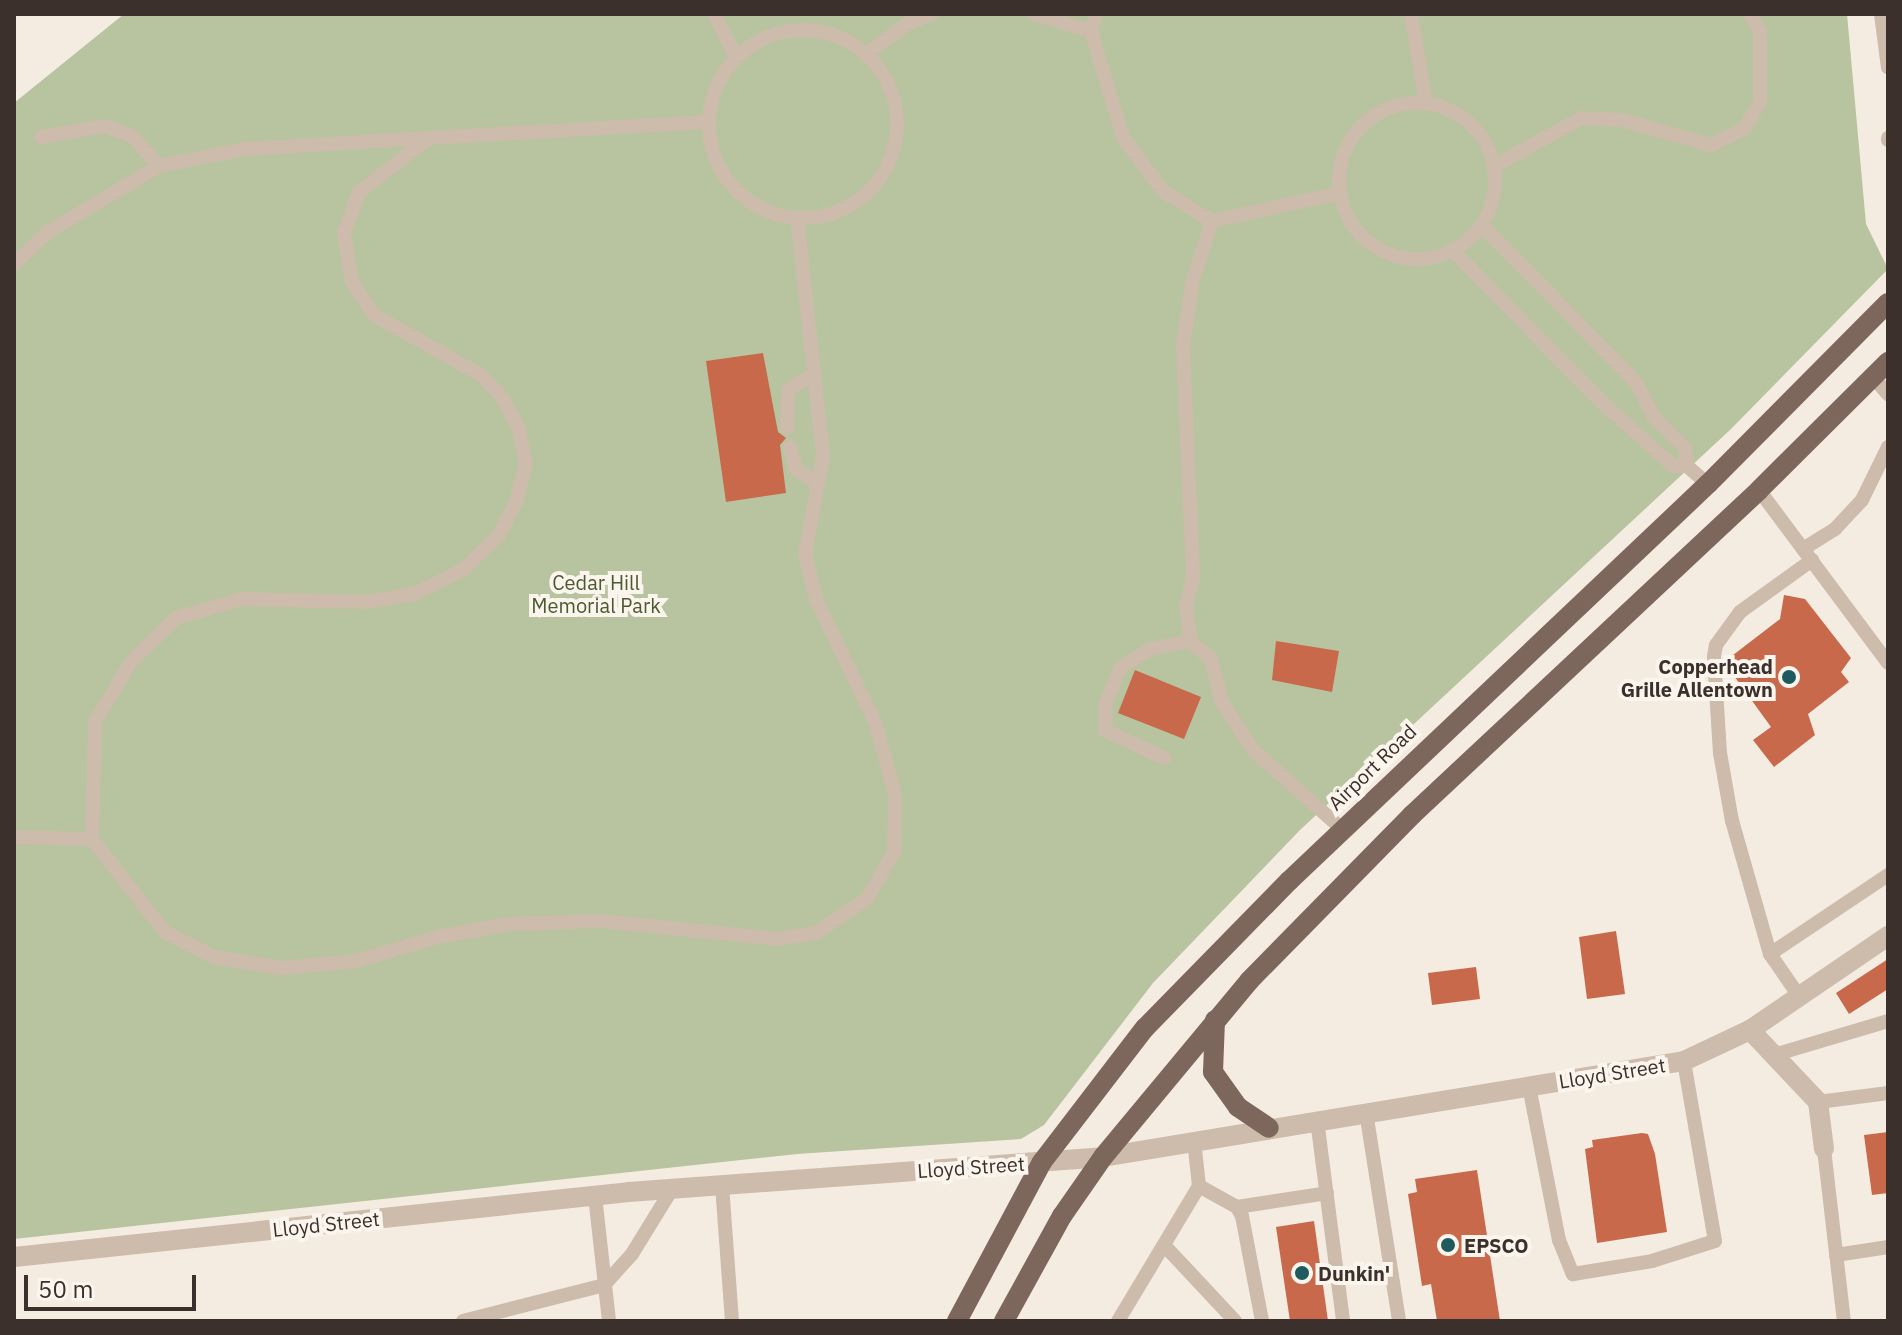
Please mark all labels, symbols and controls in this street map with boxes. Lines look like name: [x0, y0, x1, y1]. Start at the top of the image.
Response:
park label: Cedar Hill Memorial Park: [531, 570, 661, 617]
place label: Copperhead Grille Allentown: [1621, 654, 1773, 701]
marker: Copperhead Grille Allentown: [1780, 668, 1798, 686]
street label: Airport Road: [1323, 719, 1421, 815]
street label: Lloyd Street: [1557, 1053, 1667, 1093]
street label: Lloyd Street: [916, 1151, 1026, 1183]
street label: Lloyd Street: [271, 1206, 381, 1242]
place label: EPSCO: [1464, 1233, 1529, 1257]
marker: EPSCO: [1439, 1236, 1457, 1254]
scale bar: [28, 1259, 200, 1309]
place label: Dunkin': [1318, 1261, 1390, 1285]
marker: Dunkin': [1293, 1264, 1311, 1282]
text: 50 m: [38, 1273, 93, 1305]

